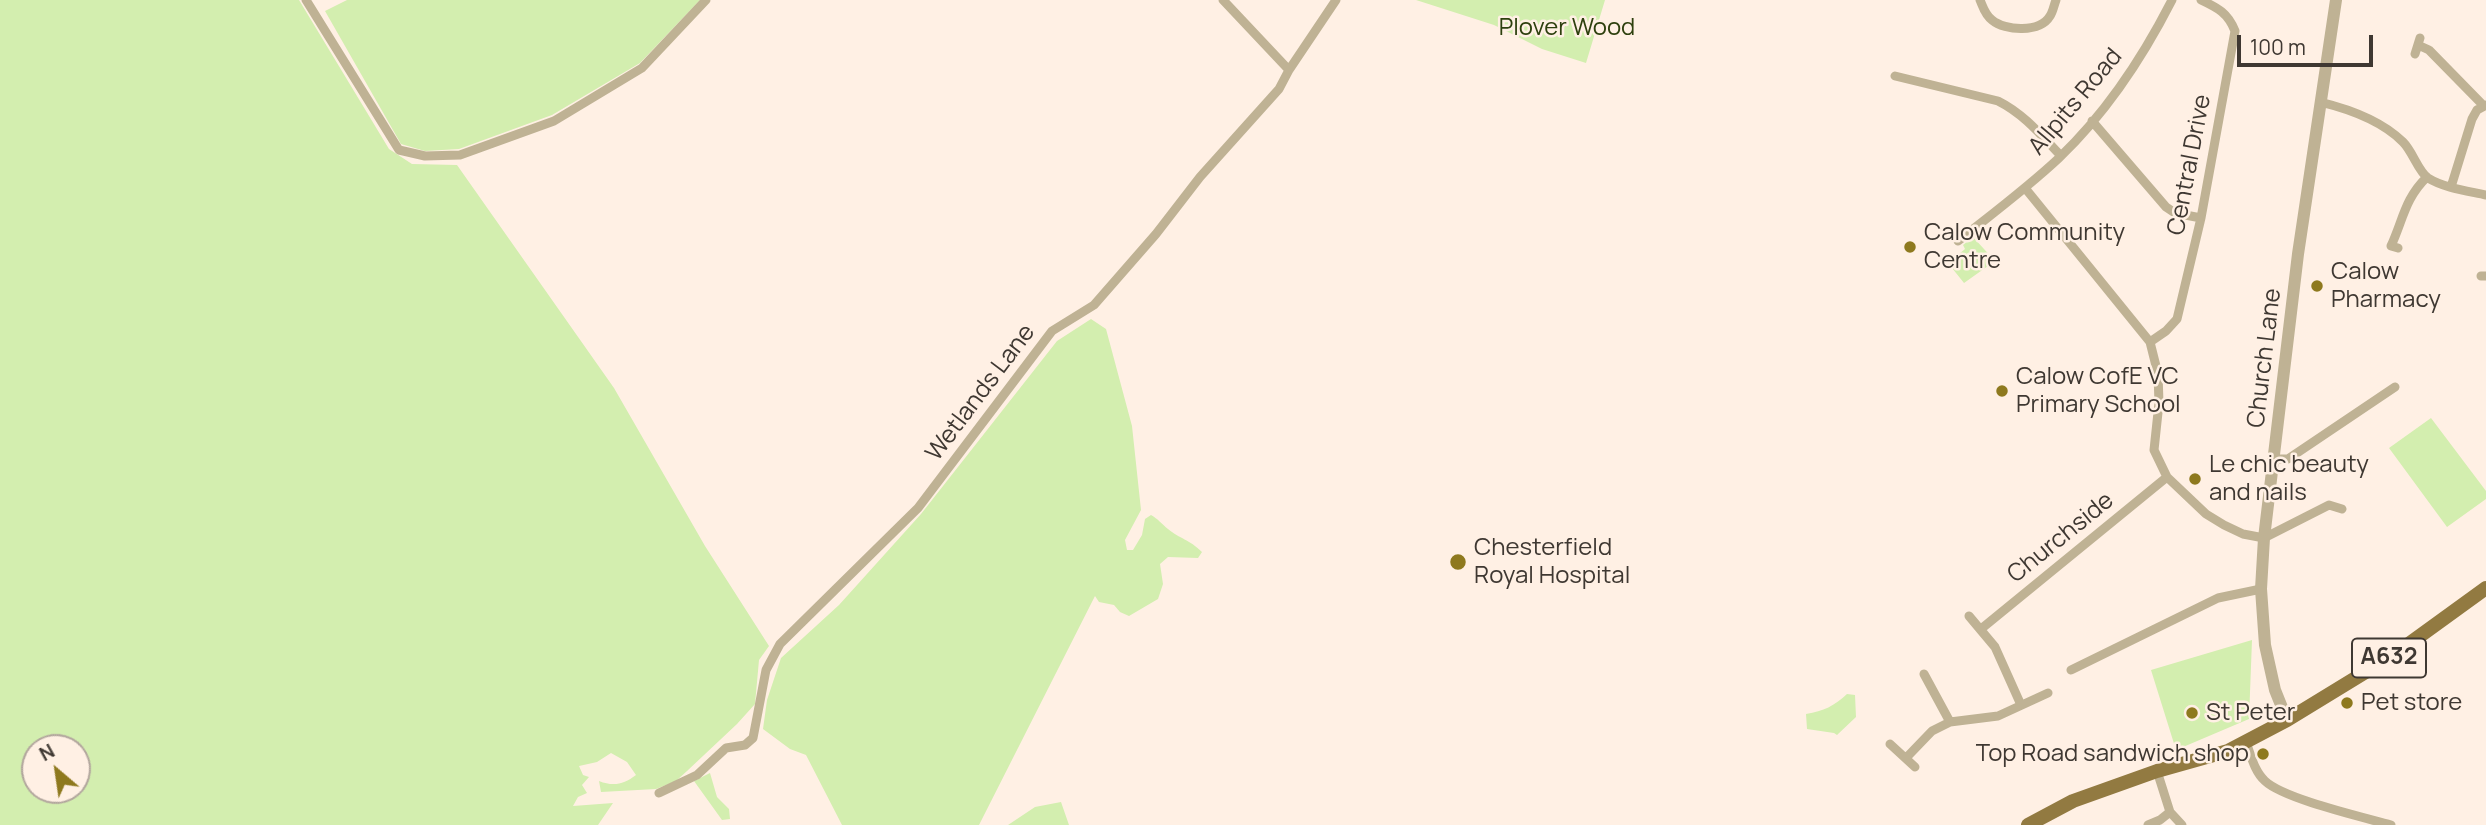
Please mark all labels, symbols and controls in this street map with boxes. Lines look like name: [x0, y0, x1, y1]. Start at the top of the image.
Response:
park label: Plover Wood: [1499, 14, 1635, 42]
scale bar: [2241, 21, 2378, 65]
text: 100 m: [2250, 33, 2306, 61]
street label: Allpits Road: [2023, 43, 2129, 161]
street label: Central Drive: [2162, 92, 2218, 238]
place label: Calow Community Centre: [1924, 219, 2125, 275]
marker: Calow Community Centre: [1902, 239, 1918, 255]
place label: Calow Pharmacy: [2331, 258, 2441, 314]
marker: Calow Pharmacy: [2309, 278, 2325, 294]
street label: Church Lane: [2242, 287, 2288, 429]
street label: Wetlands Lane: [920, 319, 1042, 467]
place label: Calow CofE VC Primary School: [2016, 363, 2181, 419]
marker: Calow CofE VC Primary School: [1994, 383, 2010, 399]
place label: Le chic beauty and nails: [2209, 451, 2369, 507]
marker: Le chic beauty and nails: [2187, 471, 2203, 487]
street label: Churchside: [2002, 487, 2120, 589]
place label: Chesterfield Royal Hospital: [1474, 534, 1630, 590]
marker: Chesterfield Royal Hospital: [1448, 552, 1468, 572]
road number: A632: [2352, 638, 2426, 678]
place label: Pet store: [2361, 689, 2462, 717]
marker: Pet store: [2339, 695, 2355, 711]
place label: St Peter: [2206, 699, 2295, 727]
marker: St Peter: [2184, 705, 2200, 721]
north arrow: [21, 734, 91, 804]
text: N: [35, 738, 59, 767]
place label: Top Road sandwich shop: [1976, 740, 2249, 768]
marker: Top Road sandwich shop: [2255, 746, 2271, 762]

